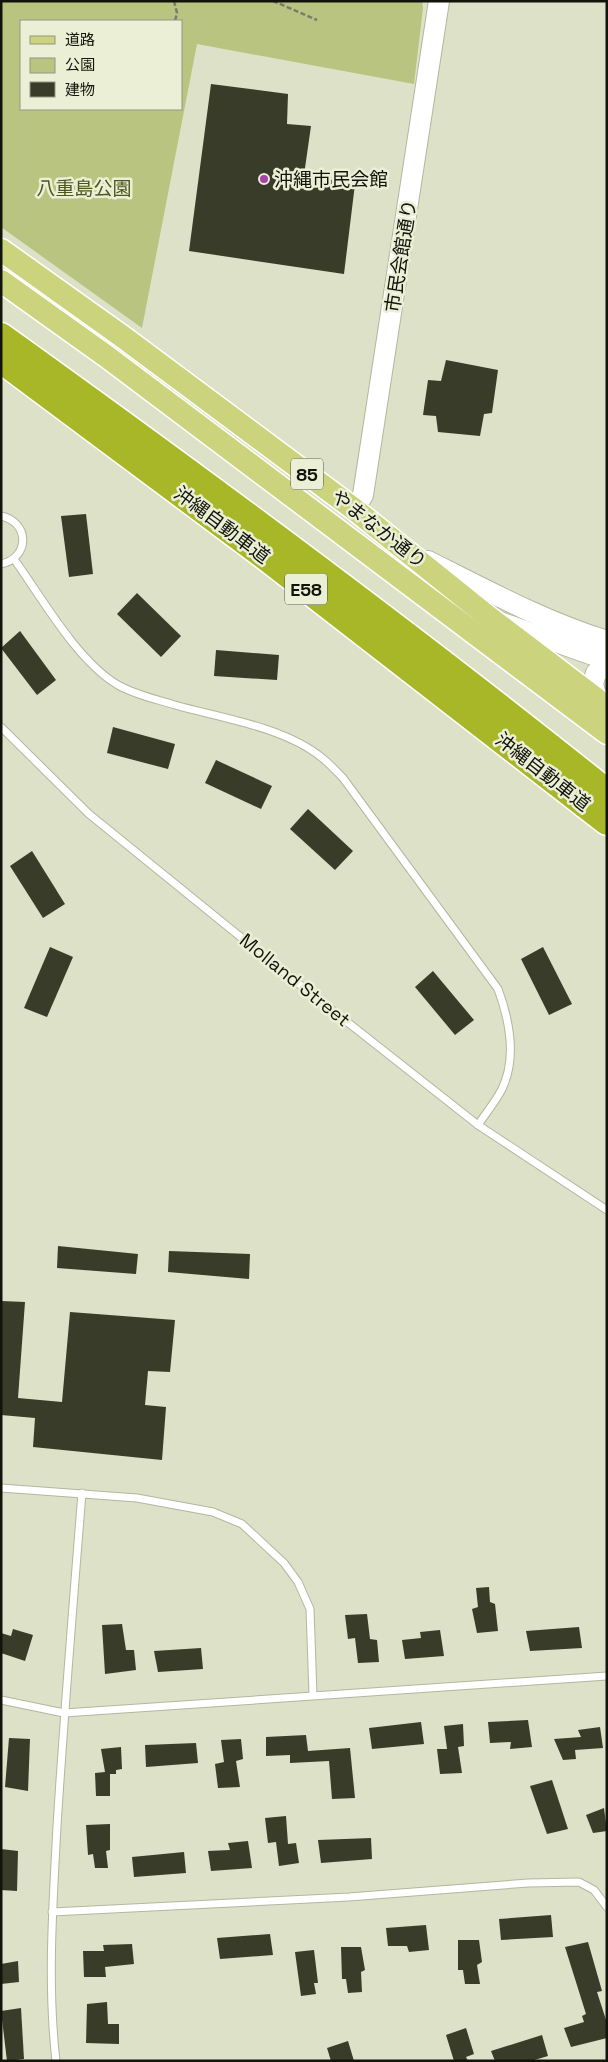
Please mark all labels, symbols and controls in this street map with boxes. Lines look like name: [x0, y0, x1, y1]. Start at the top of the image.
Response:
legend: [20, 20, 182, 110]
text: 道路: [65, 30, 95, 49]
text: 公園: [65, 55, 95, 74]
text: 建物: [65, 80, 95, 99]
place label: 沖縄市民会館: [274, 167, 388, 192]
marker: 沖縄市民会館: [258, 173, 270, 185]
park label: 八重島公園: [36, 176, 132, 201]
street label: 市民会館通り: [380, 198, 422, 314]
road number: 85: [291, 458, 323, 489]
street label: 沖縄自動車道: [169, 481, 275, 569]
street label: やまなか通り: [326, 484, 432, 574]
road number: E58: [285, 574, 327, 604]
street label: 沖縄自動車道: [490, 727, 596, 817]
street label: Molland Street: [235, 928, 355, 1032]

